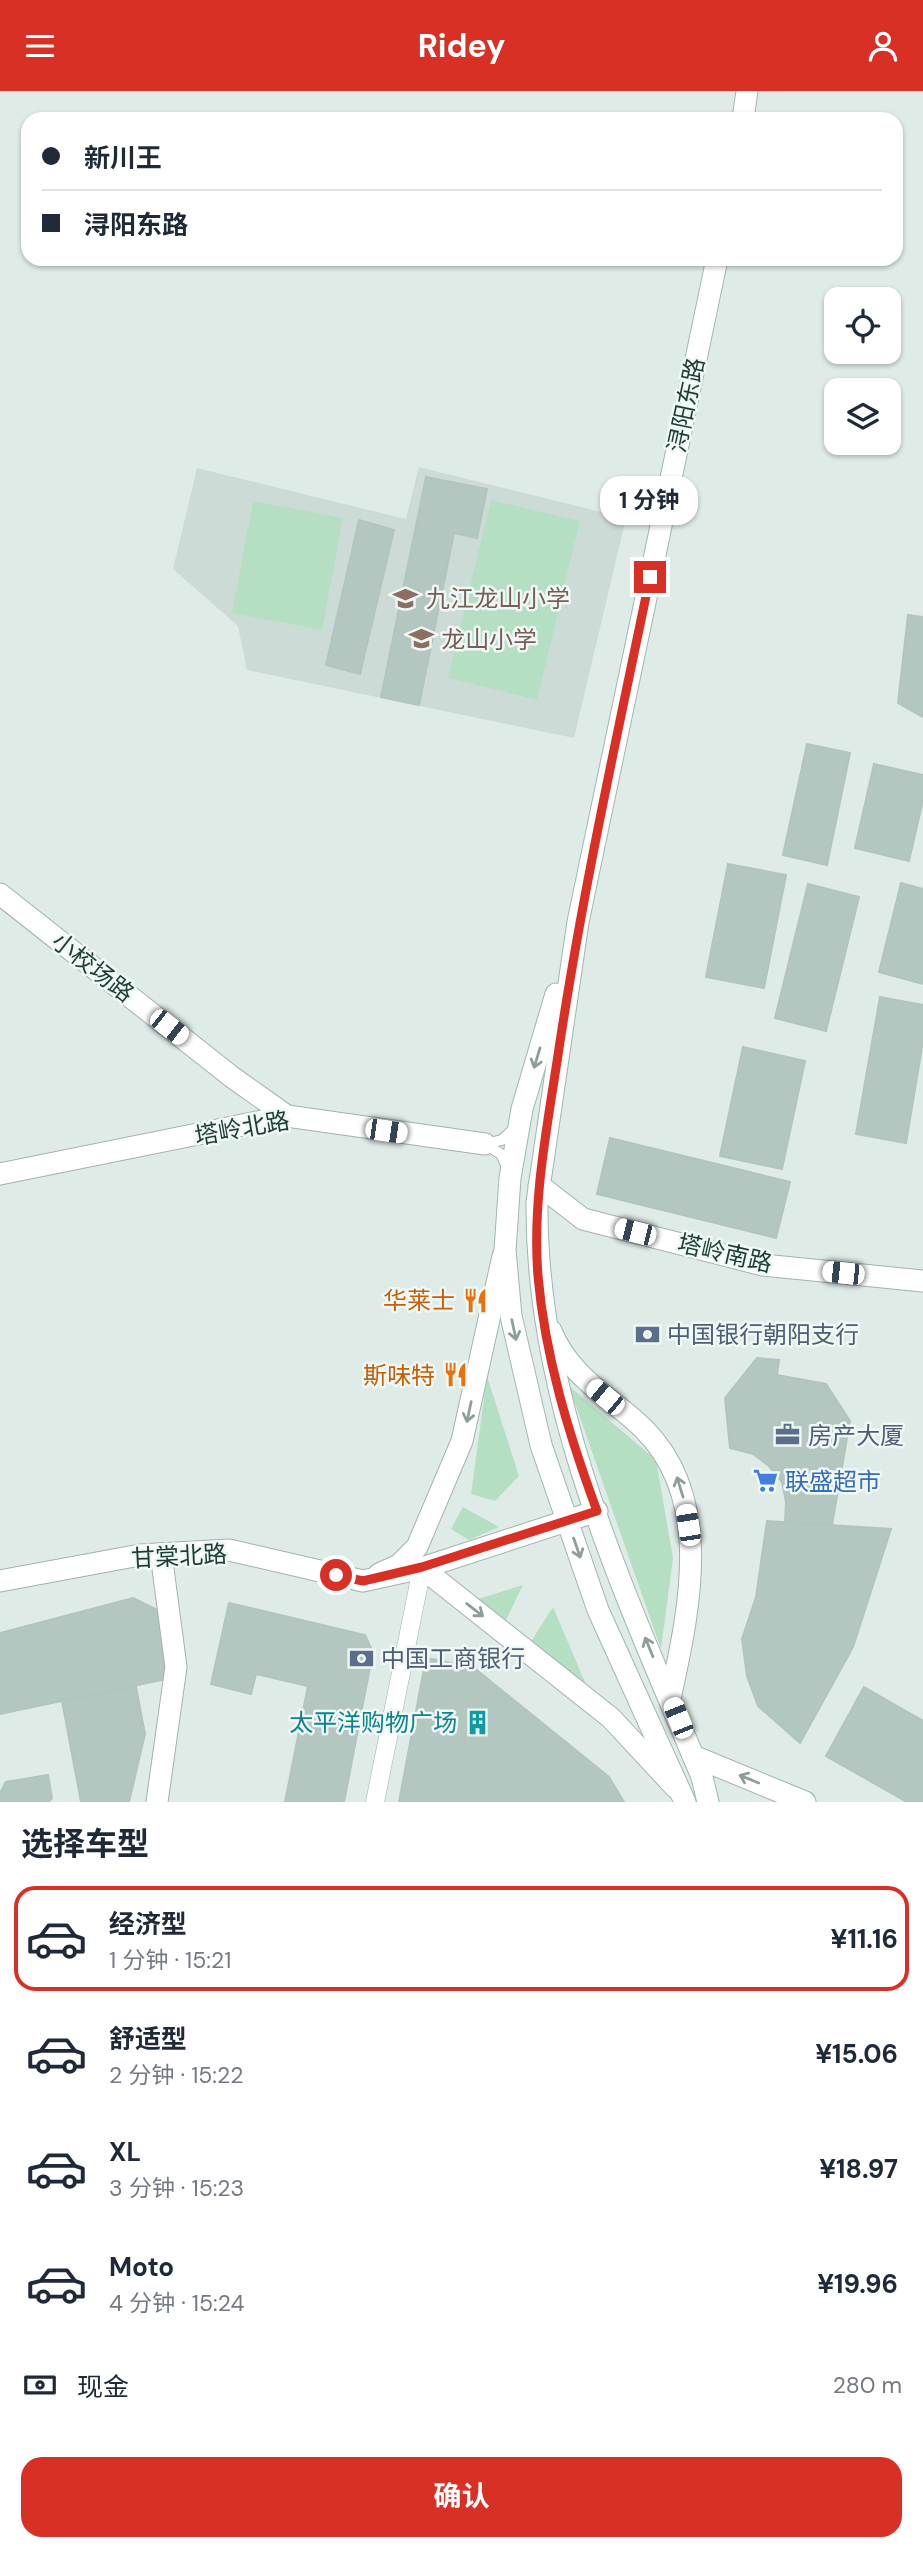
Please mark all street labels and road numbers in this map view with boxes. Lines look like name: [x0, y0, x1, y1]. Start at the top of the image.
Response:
street label: 浔阳东路: [661, 355, 711, 455]
street label: 小校场路: [46, 925, 140, 1009]
street label: 塔岭北路: [192, 1104, 292, 1152]
street label: 塔岭南路: [675, 1227, 775, 1279]
street label: 甘棠北路: [130, 1538, 228, 1574]

